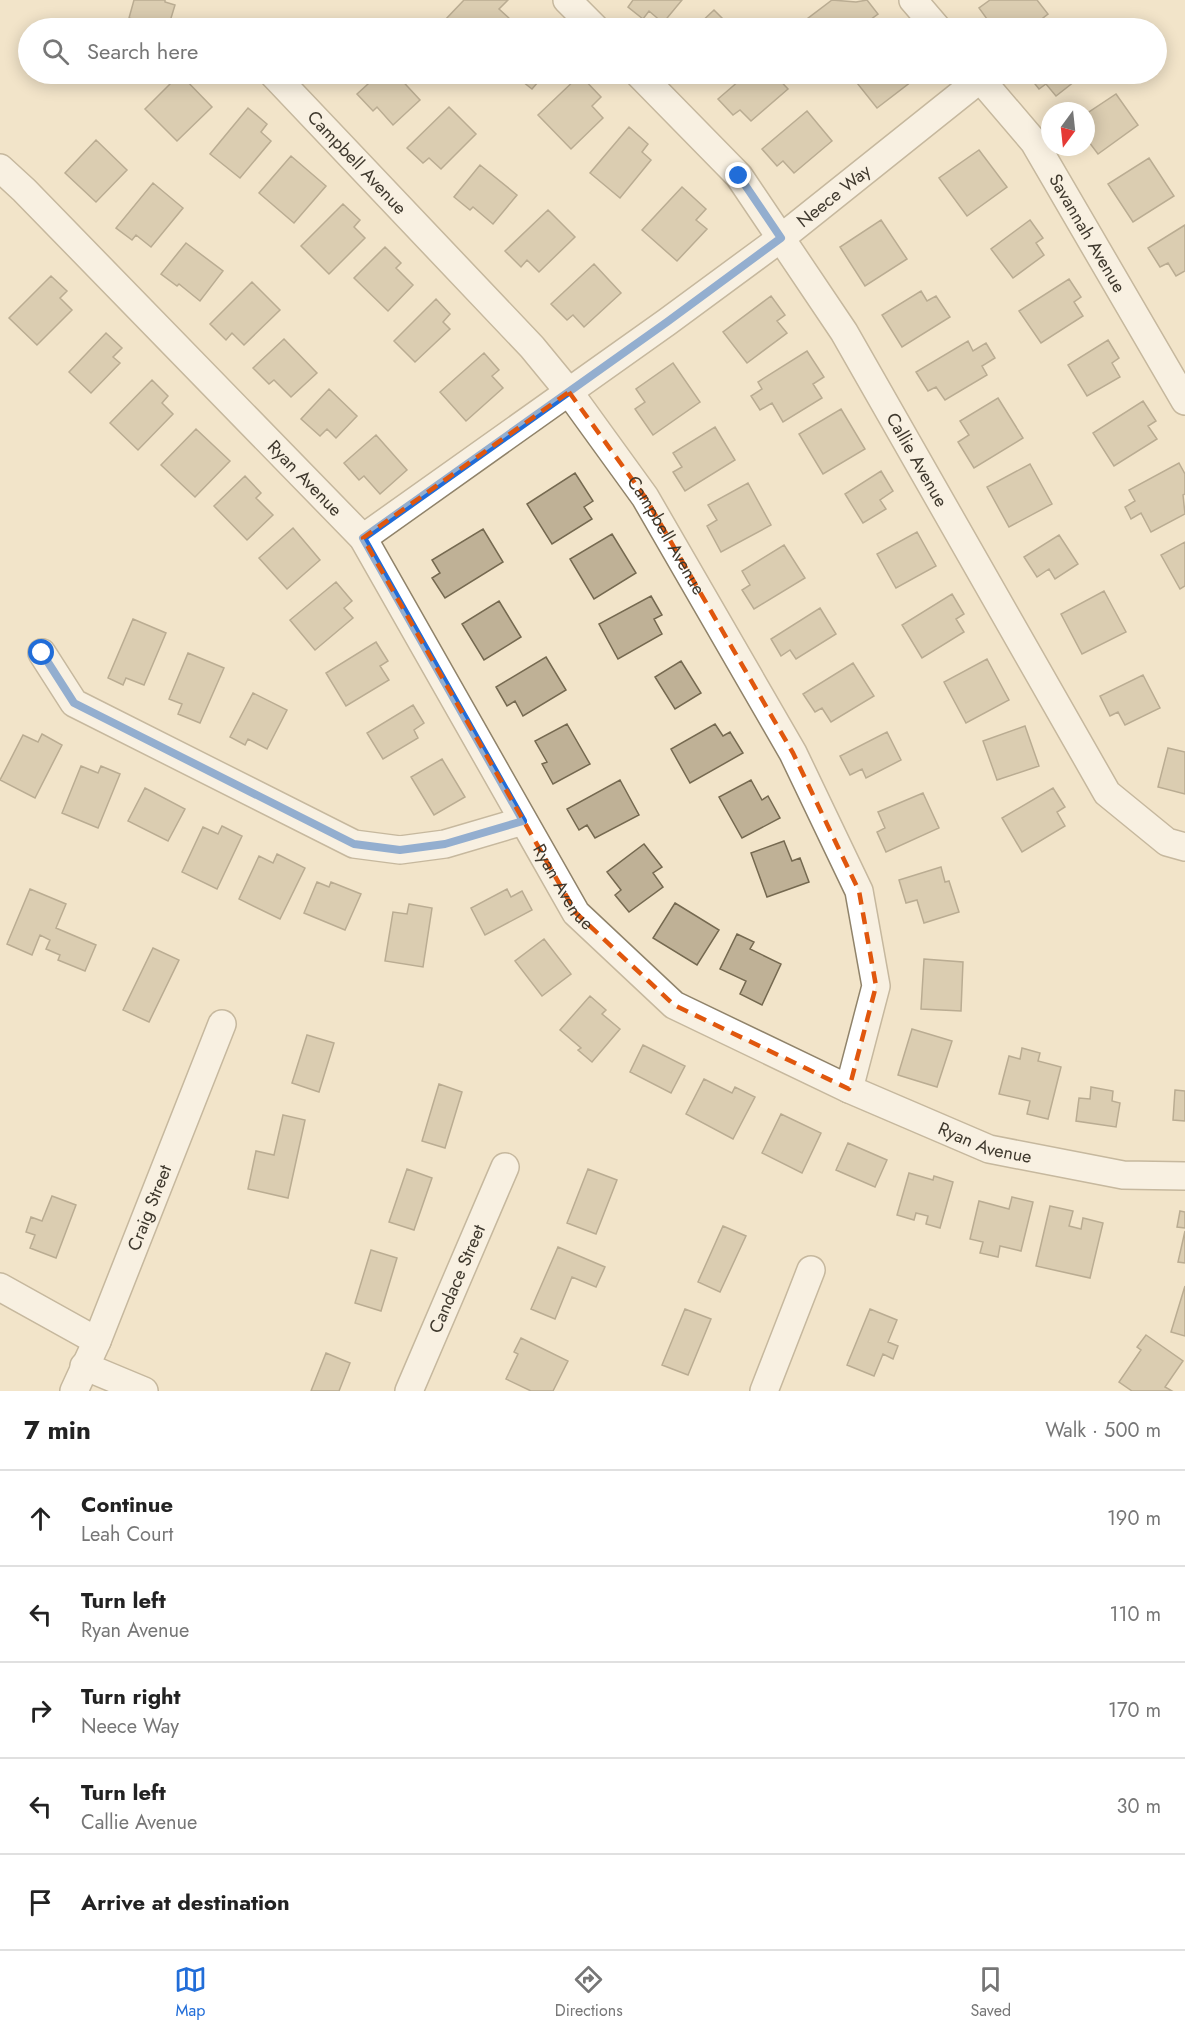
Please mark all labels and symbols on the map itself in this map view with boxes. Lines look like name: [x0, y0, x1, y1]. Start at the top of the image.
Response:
north arrow: [1041, 102, 1095, 156]
street label: Campbell Avenue: [301, 105, 413, 220]
street label: Neece Way: [791, 158, 876, 234]
route end: [725, 162, 751, 188]
street label: Savannah Avenue: [1042, 169, 1132, 298]
street label: Callie Avenue: [880, 408, 954, 512]
street label: Ryan Avenue: [261, 434, 348, 522]
street label: Campbell Avenue: [621, 470, 712, 600]
route start: [28, 639, 54, 665]
street label: Ryan Avenue: [526, 839, 600, 936]
street label: Ryan Avenue: [934, 1116, 1034, 1170]
street label: Craig Street: [121, 1160, 178, 1255]
street label: Candace Street: [422, 1220, 492, 1337]

